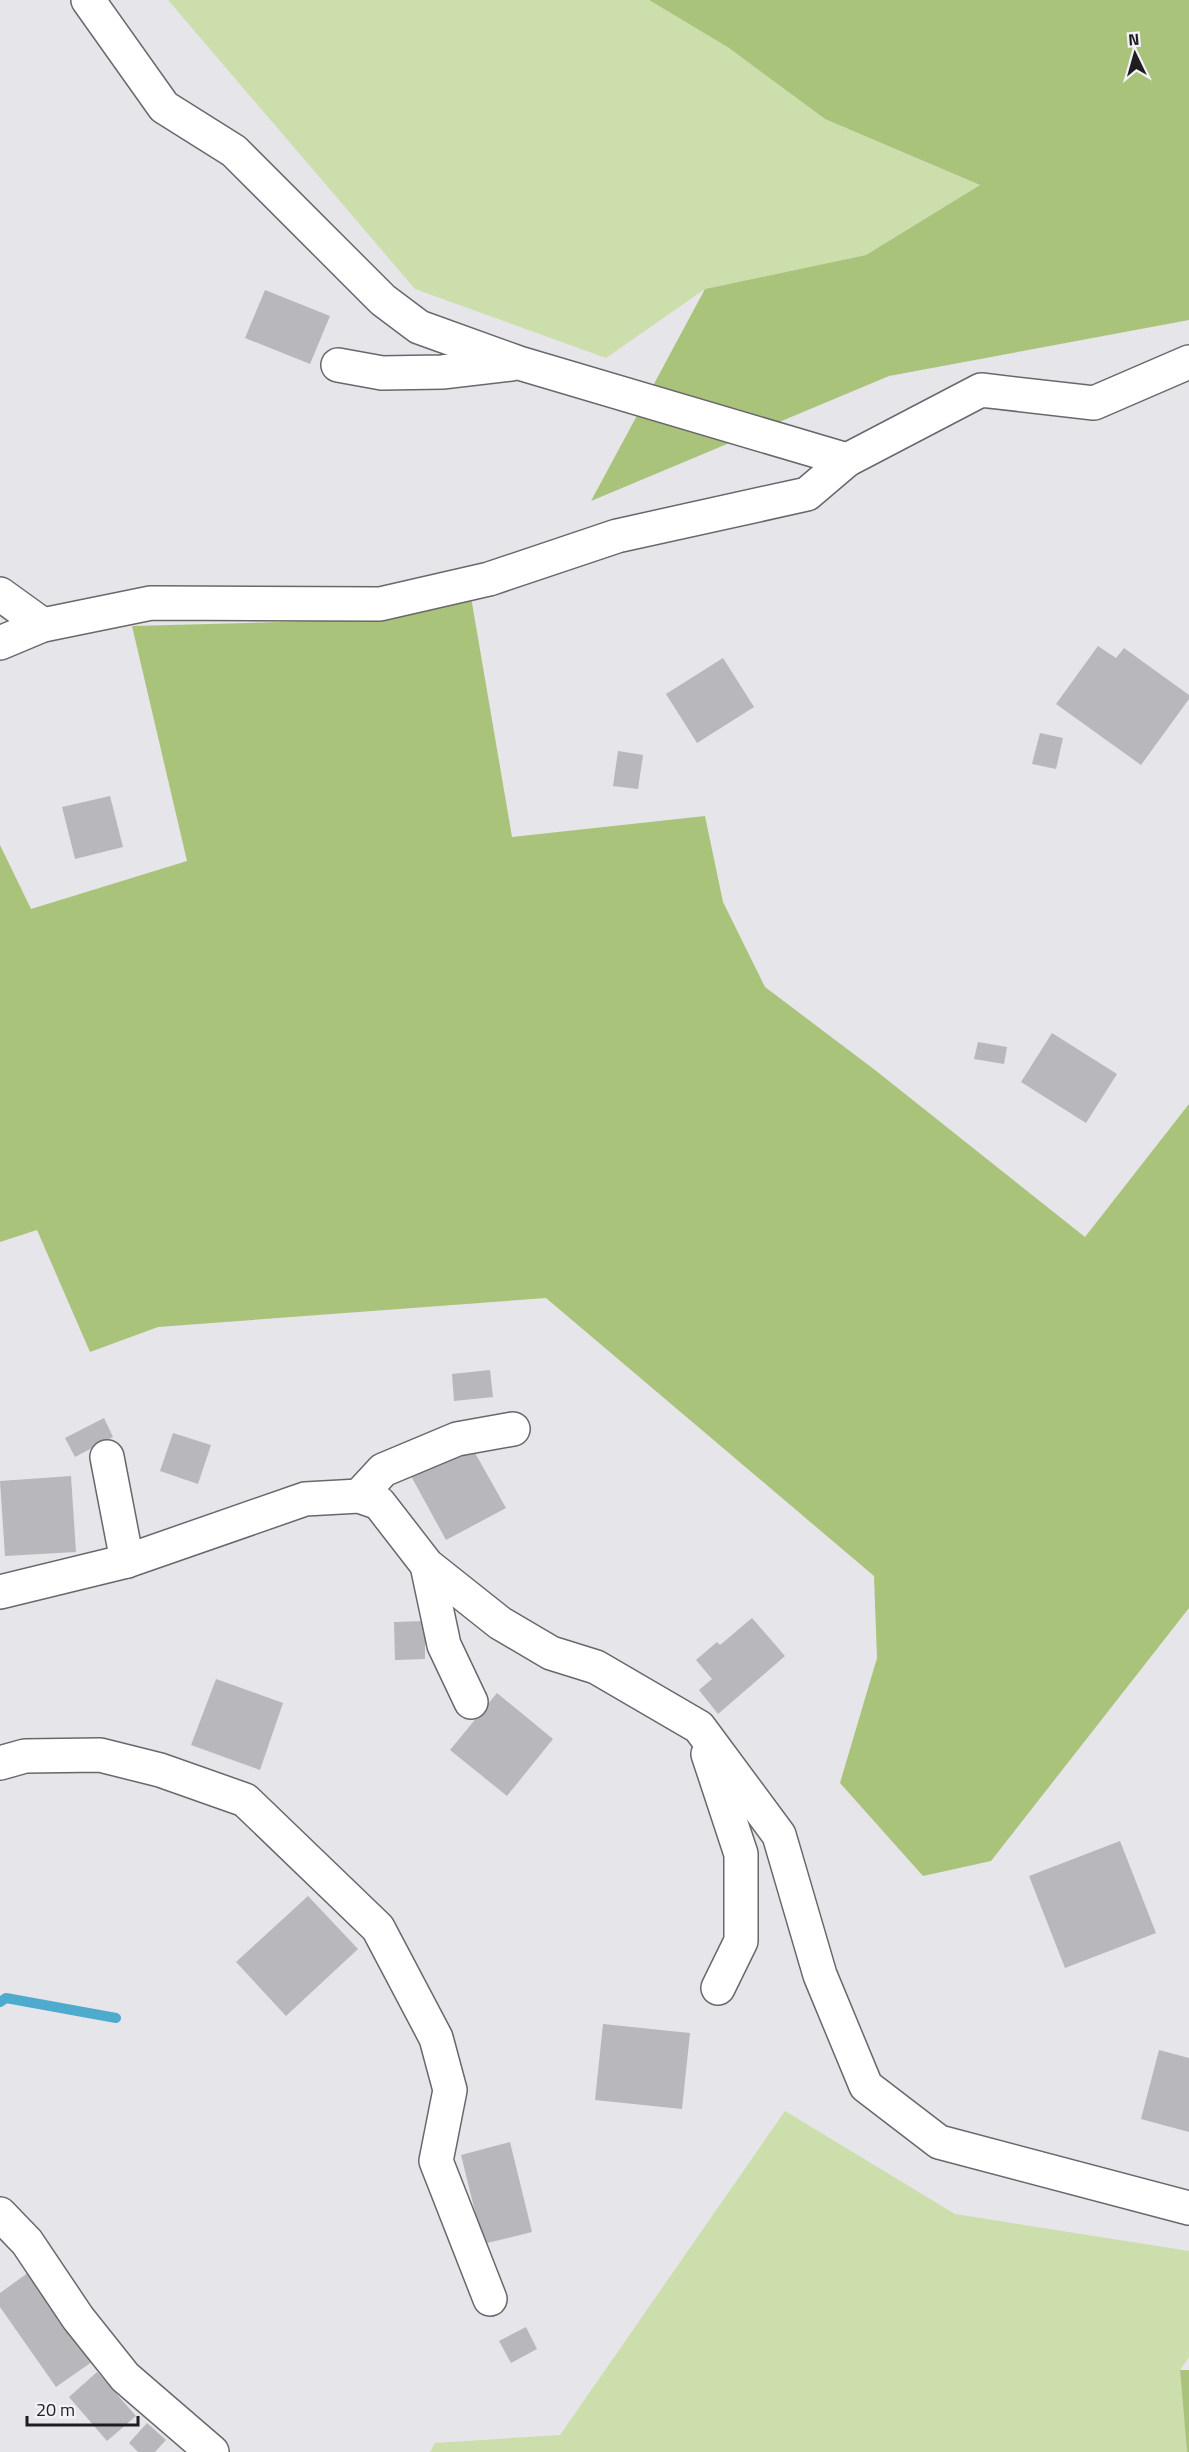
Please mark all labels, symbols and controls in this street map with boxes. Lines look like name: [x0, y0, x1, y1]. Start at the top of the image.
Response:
north arrow: [1105, 24, 1165, 84]
text: N: [1127, 27, 1140, 51]
scale bar: [27, 2389, 138, 2427]
text: 20 m: [36, 2396, 75, 2423]

